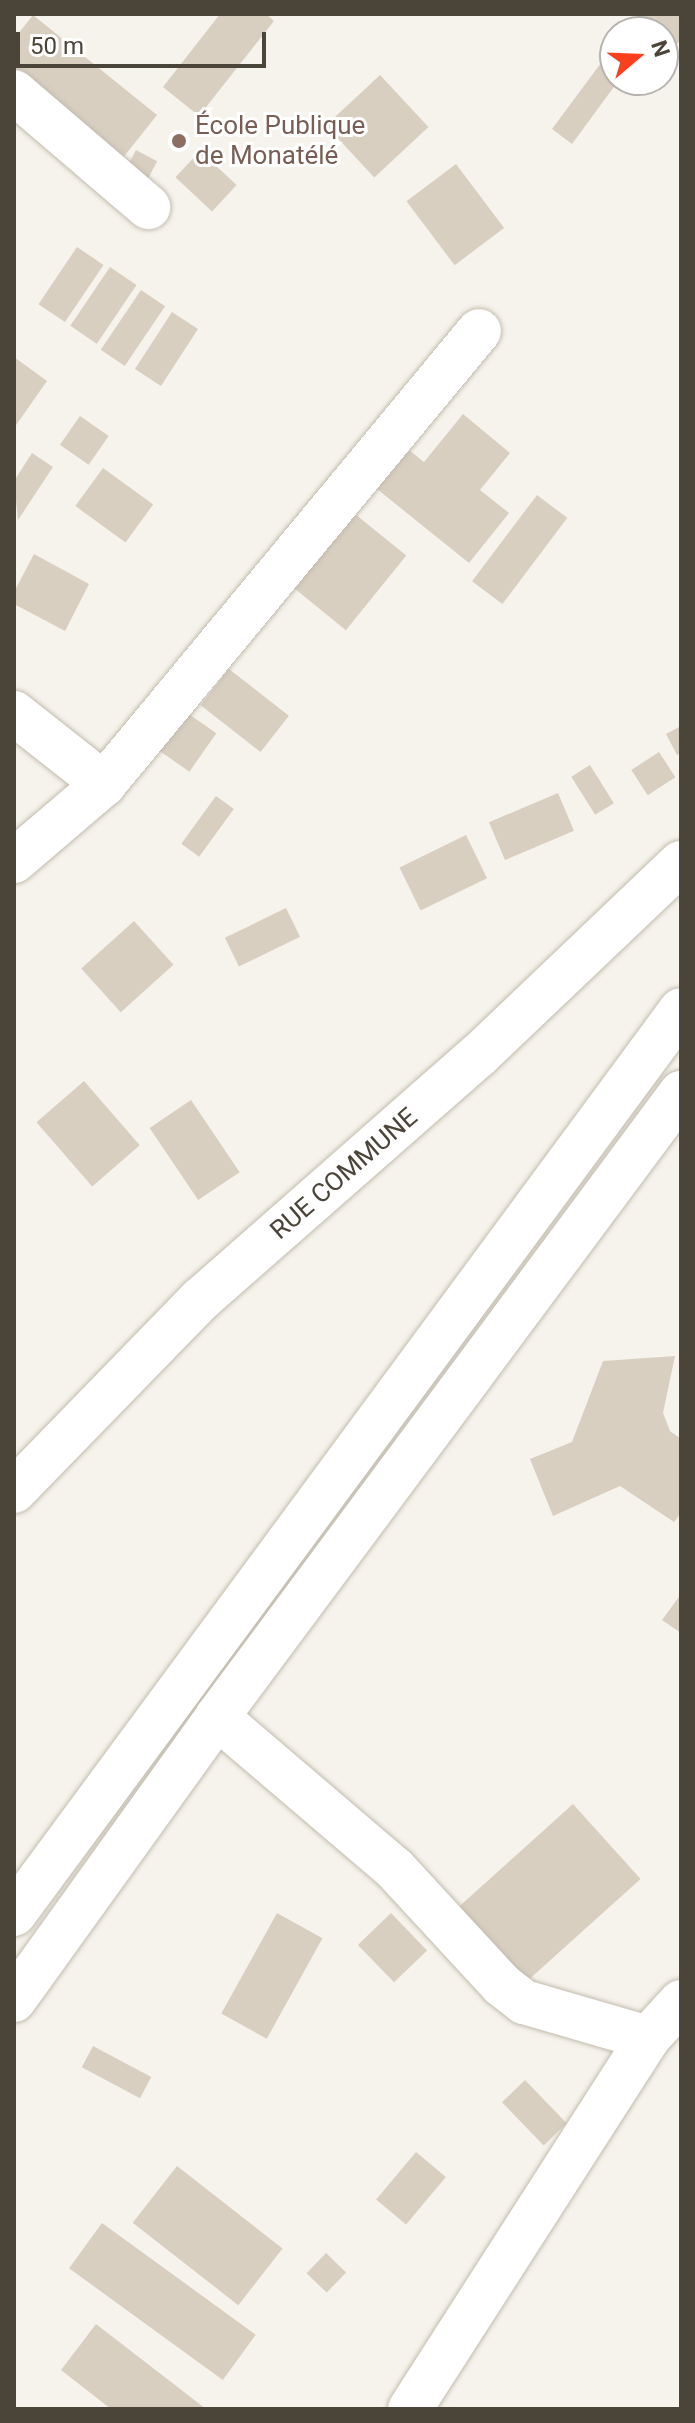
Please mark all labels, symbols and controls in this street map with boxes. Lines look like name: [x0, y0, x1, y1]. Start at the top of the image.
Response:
scale bar: [20, 16, 270, 66]
north arrow: [599, 16, 679, 96]
text: 50 m: [30, 32, 84, 60]
text: N: [646, 37, 675, 60]
place label: École Publique de Monatélé: [195, 110, 365, 172]
marker: École Publique de Monatélé: [170, 132, 188, 150]
street label: RUE COMMUNE: [264, 1102, 424, 1246]

